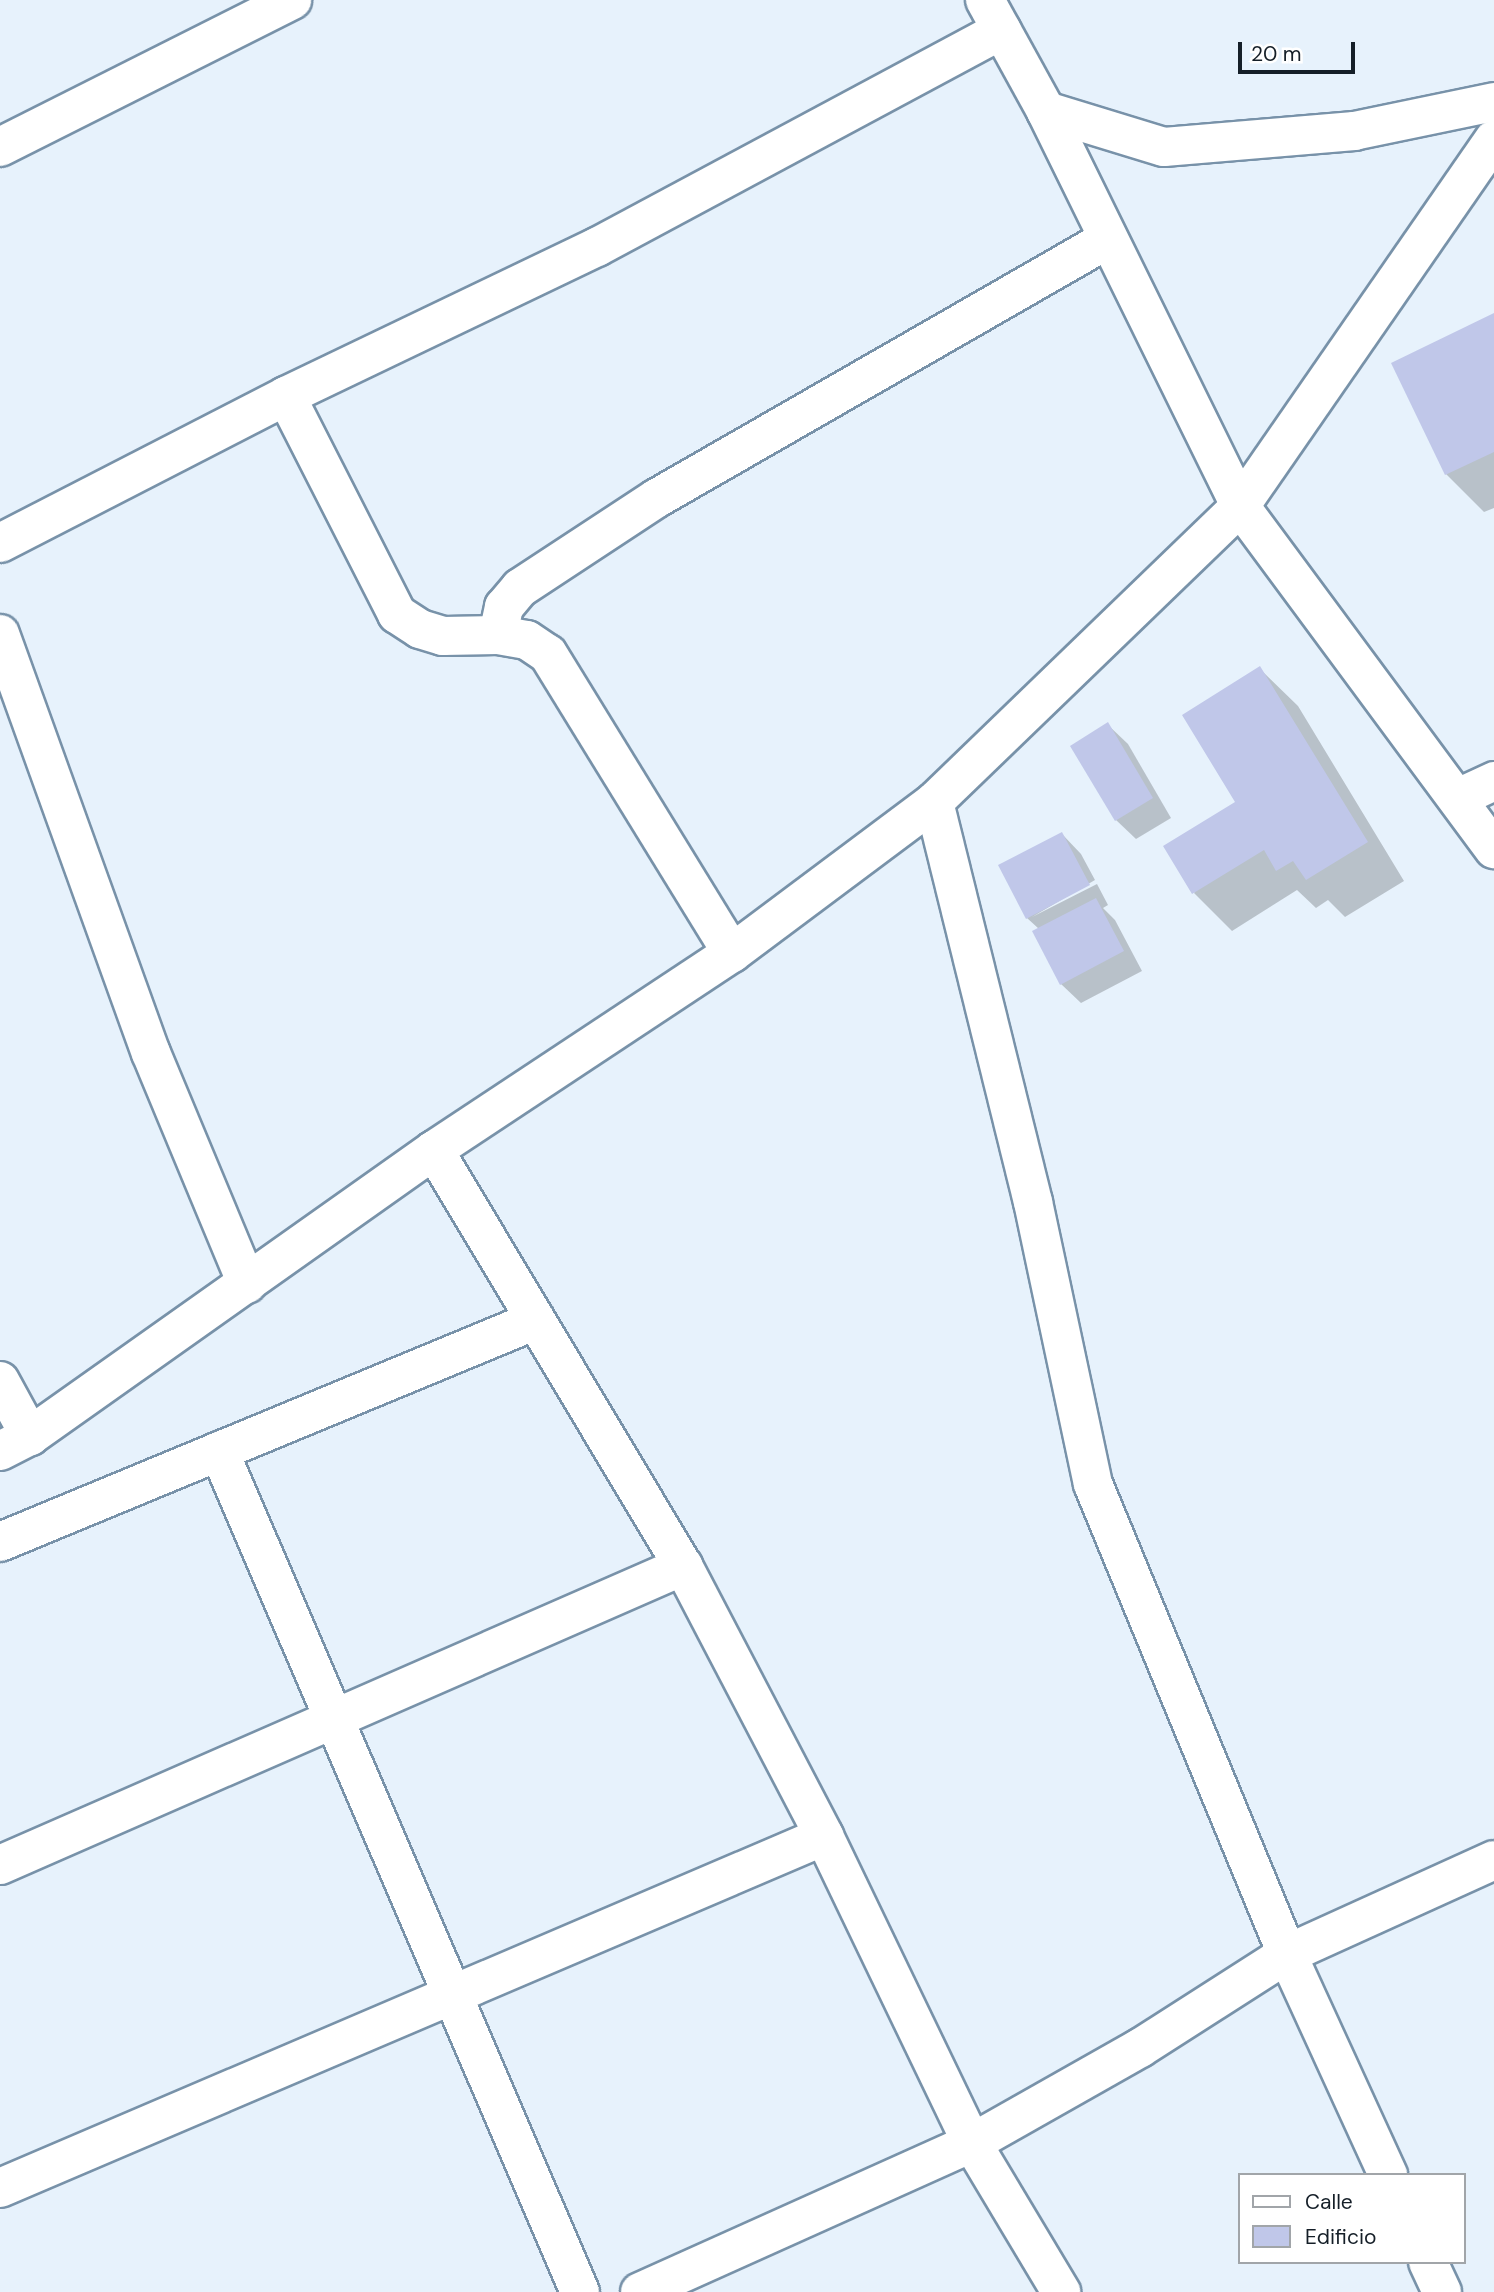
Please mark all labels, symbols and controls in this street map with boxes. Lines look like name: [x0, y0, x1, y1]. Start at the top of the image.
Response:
scale bar: [1242, 28, 1359, 72]
text: 20 m: [1251, 40, 1302, 68]
legend: [1238, 2173, 1466, 2264]
text: Calle: [1305, 2188, 1353, 2216]
text: Edificio: [1305, 2223, 1376, 2251]

